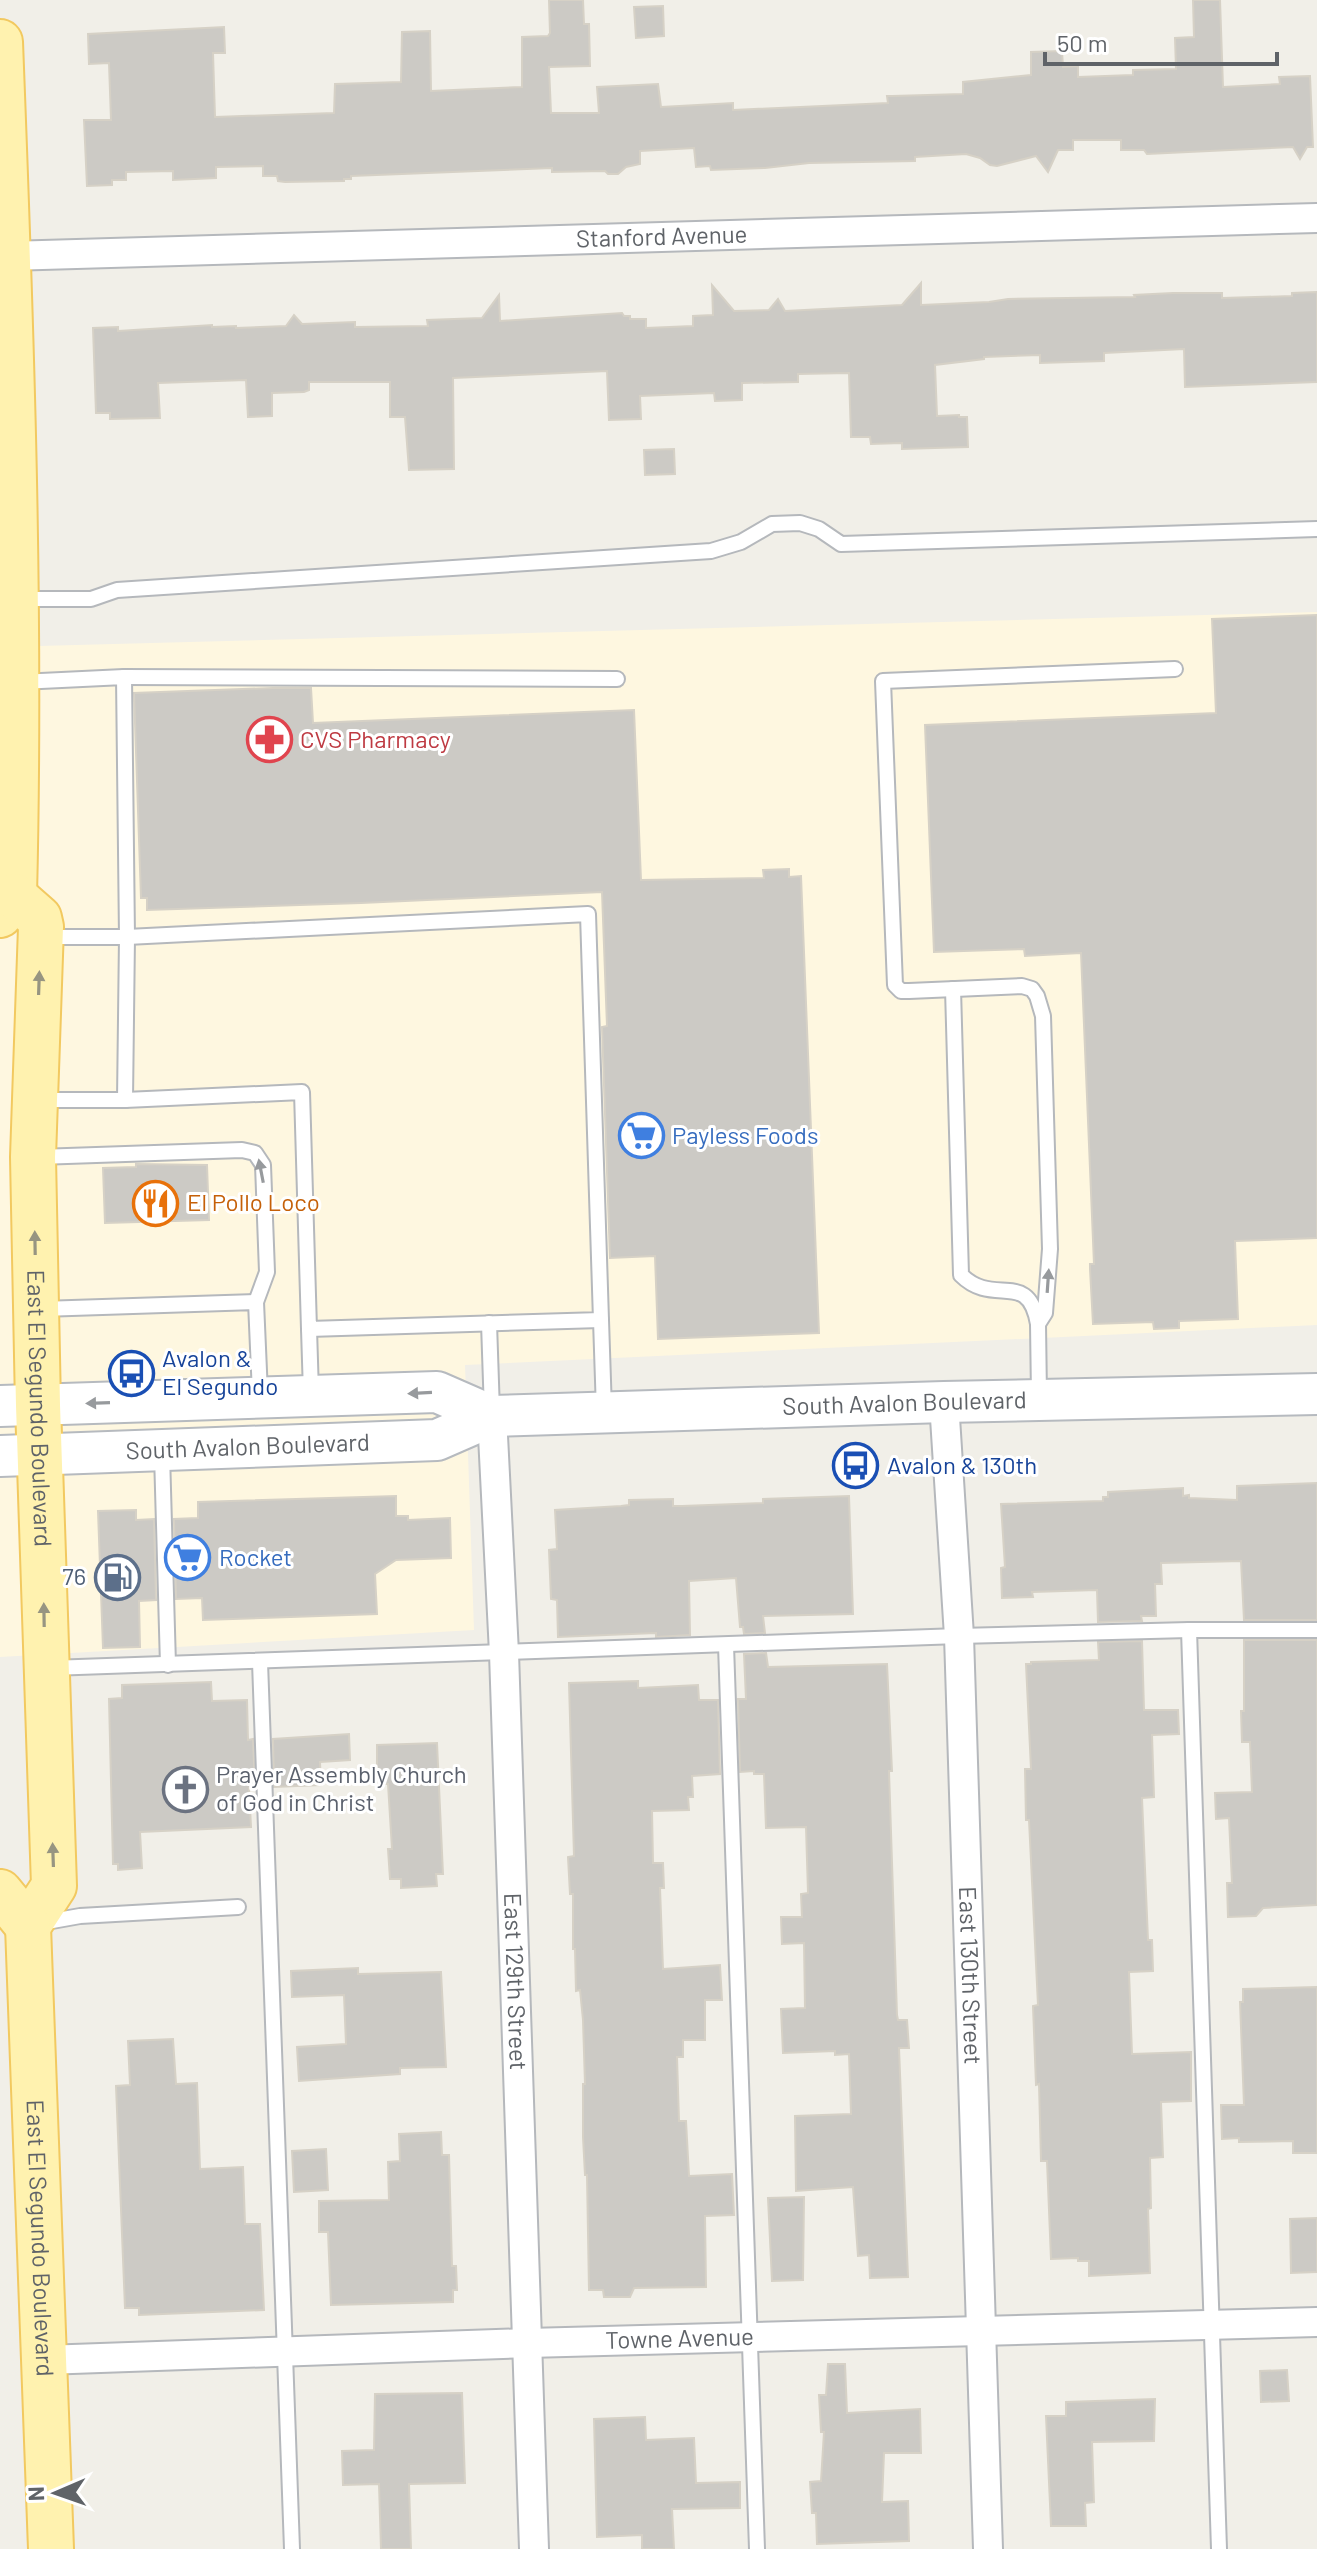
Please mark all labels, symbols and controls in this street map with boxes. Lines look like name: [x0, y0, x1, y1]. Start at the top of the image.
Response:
scale bar: [1045, 16, 1277, 66]
text: 50 m: [1057, 28, 1108, 57]
street label: Stanford Avenue: [576, 219, 748, 253]
pharmacy icon: CVS Pharmacy: [245, 716, 293, 764]
place label: CVS Pharmacy: [300, 724, 451, 753]
one-way arrow: [33, 970, 46, 995]
supermarket icon: Payless Foods: [617, 1112, 665, 1160]
place label: Payless Foods: [672, 1120, 818, 1149]
one-way arrow: [254, 1158, 266, 1183]
restaurant icon: El Pollo Loco: [132, 1179, 180, 1227]
place label: El Pollo Loco: [187, 1187, 320, 1216]
one-way arrow: [29, 1230, 42, 1255]
one-way arrow: [1042, 1268, 1055, 1293]
street label: East El Segundo Boulevard: [22, 1269, 59, 1547]
place label: Avalon & El Segundo: [162, 1343, 278, 1400]
bus stop icon: Avalon & El Segundo: [107, 1349, 155, 1397]
street label: South Avalon Boulevard: [782, 1384, 1027, 1420]
one-way arrow: [407, 1386, 432, 1399]
one-way arrow: [85, 1397, 110, 1410]
street label: South Avalon Boulevard: [125, 1426, 370, 1464]
bus stop icon: Avalon & 130th: [832, 1442, 880, 1490]
place label: Avalon & 130th: [887, 1450, 1037, 1479]
supermarket icon: Rocket: [164, 1534, 212, 1582]
place label: Rocket: [219, 1542, 292, 1571]
fuel station icon: 76: [93, 1553, 141, 1601]
place label: 76: [62, 1561, 86, 1590]
one-way arrow: [38, 1602, 51, 1627]
place label: Prayer Assembly Church of God in Christ: [216, 1759, 467, 1816]
church icon: Prayer Assembly Church of God in Christ: [161, 1765, 209, 1813]
one-way arrow: [46, 1842, 59, 1867]
street label: East 130th Street: [954, 1886, 989, 2065]
street label: East 129th Street: [499, 1892, 534, 2071]
street label: East El Segundo Boulevard: [21, 2099, 61, 2377]
street label: Towne Avenue: [605, 2321, 754, 2354]
north arrow: [16, 2453, 96, 2533]
text: N: [22, 2486, 48, 2502]

